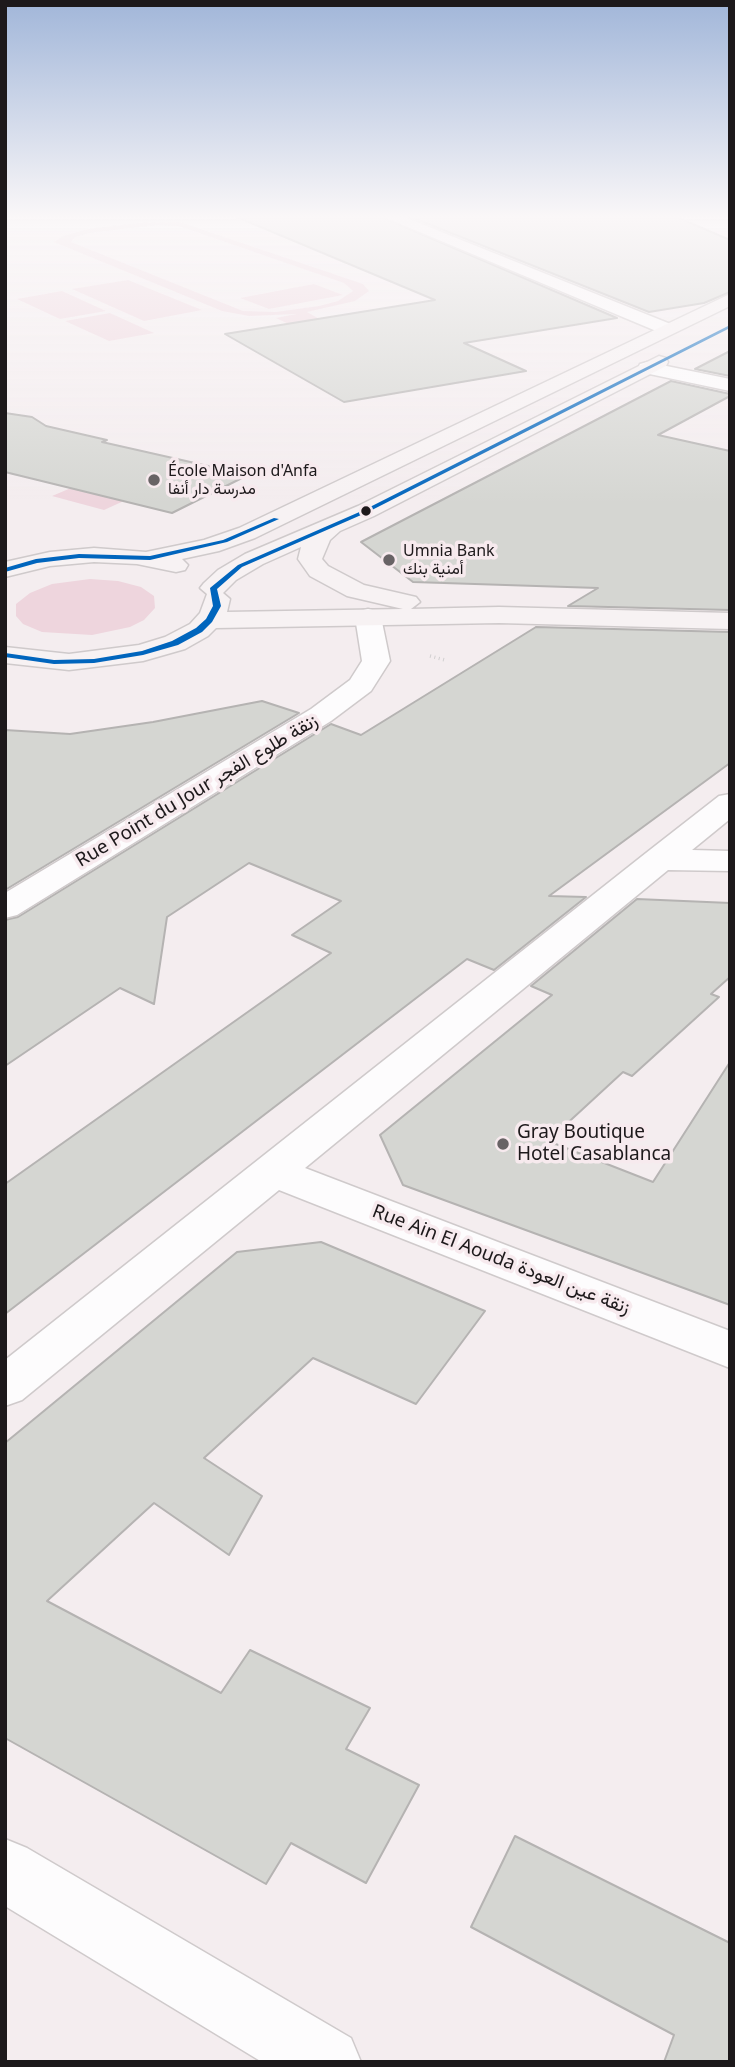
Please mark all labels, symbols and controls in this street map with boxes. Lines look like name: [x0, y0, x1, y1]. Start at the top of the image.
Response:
place label: École Maison d'Anfa مدرسة دار أنفا: [168, 461, 317, 499]
marker: École Maison d'Anfa مدرسة دار أنفا: [146, 472, 162, 488]
unlabelled marker: [359, 504, 373, 518]
place label: Umnia Bank أمنية بنك: [403, 541, 495, 579]
marker: Umnia Bank أمنية بنك: [381, 552, 397, 568]
street label: Rue Point du Jour زنقة طلوع الفجر: [72, 710, 322, 872]
place label: Gray Boutique Hotel Casablanca: [517, 1122, 671, 1166]
marker: Gray Boutique Hotel Casablanca: [495, 1136, 511, 1152]
street label: Rue Ain El Aouda زنقة عين العودة: [369, 1200, 633, 1320]

